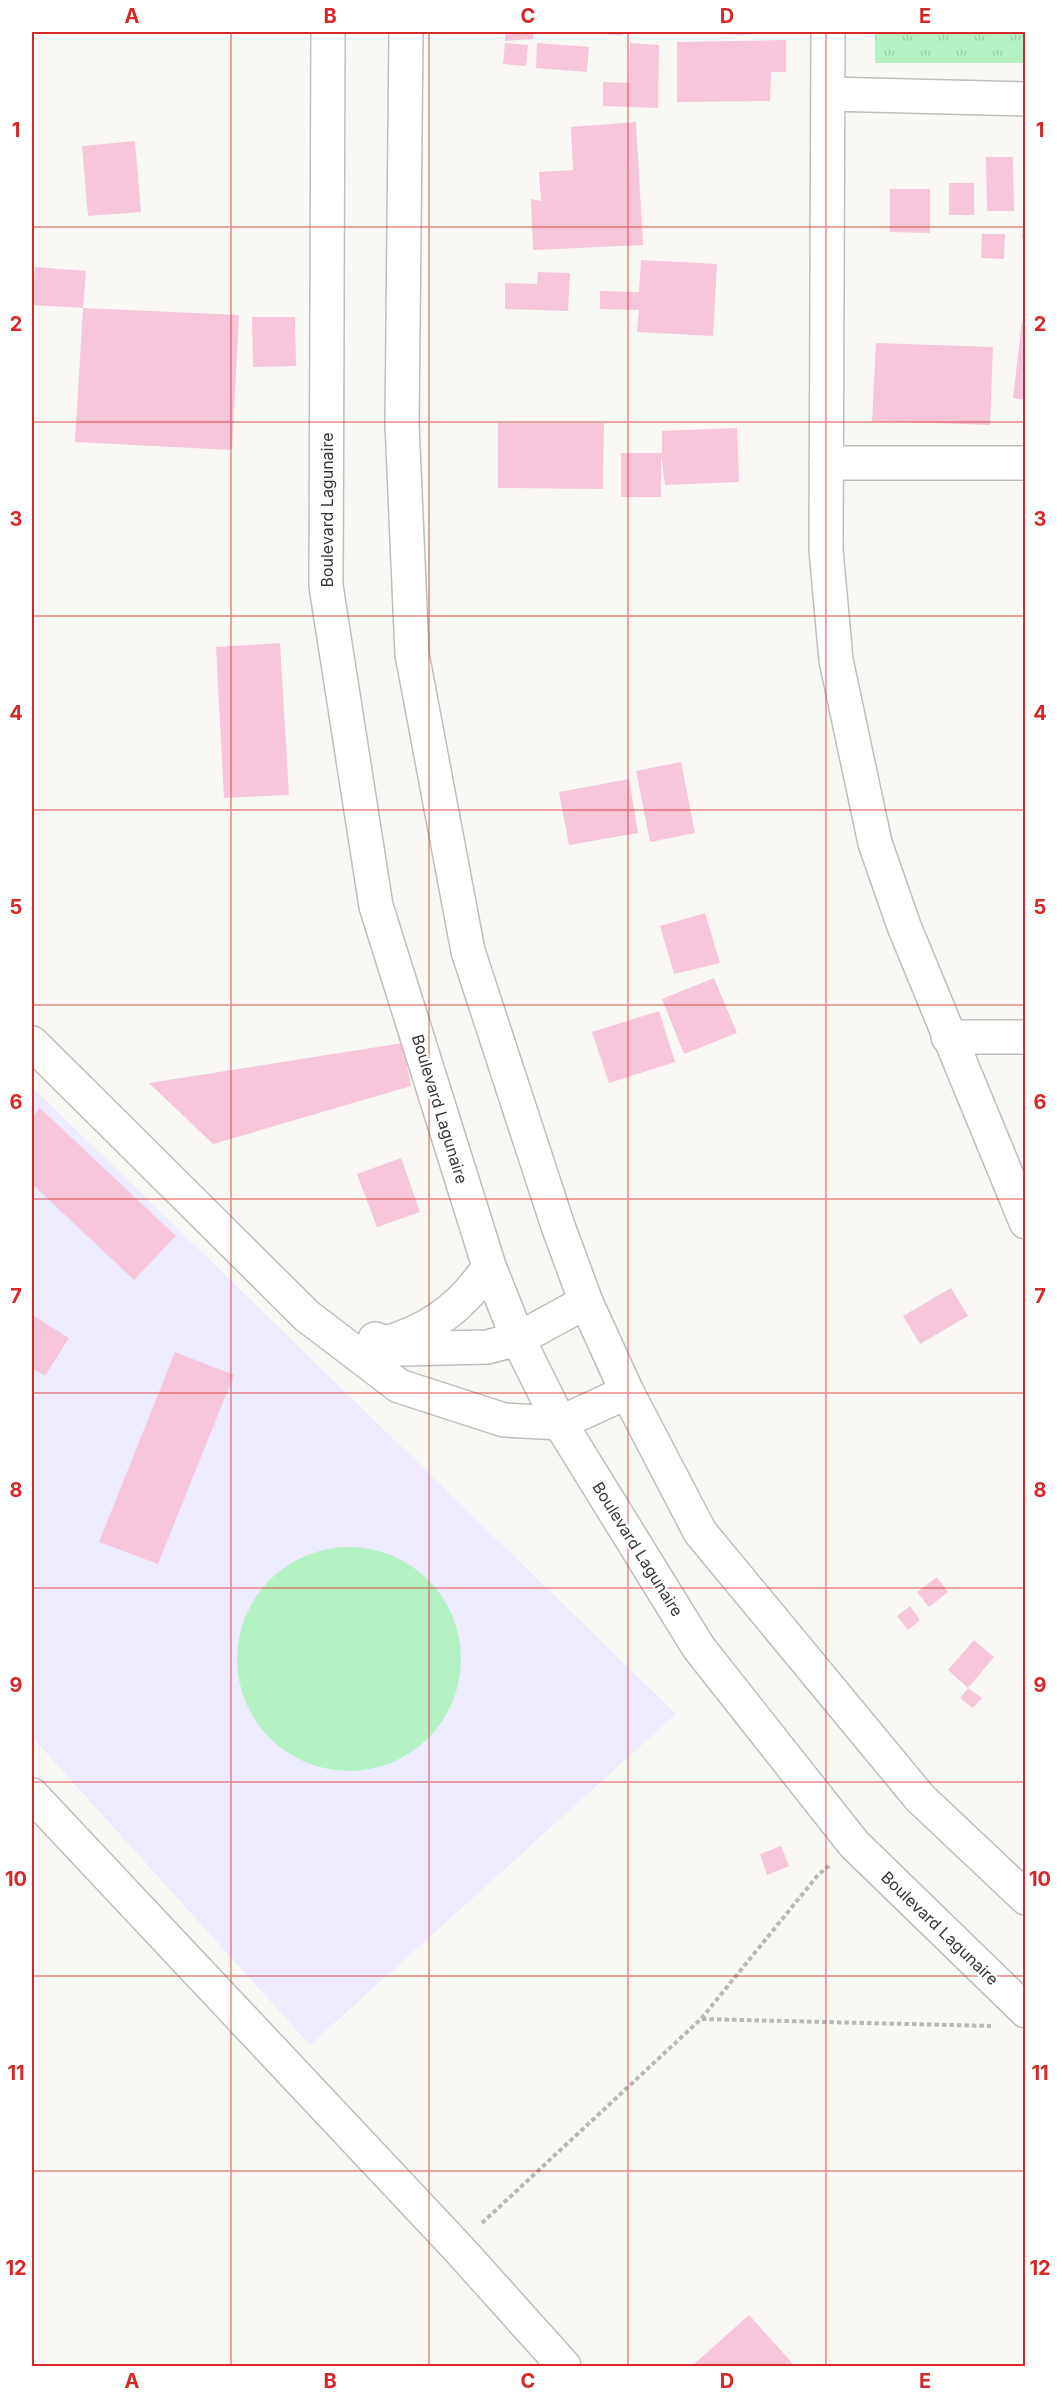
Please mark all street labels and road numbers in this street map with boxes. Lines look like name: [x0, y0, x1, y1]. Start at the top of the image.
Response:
street label: Boulevard Lagunaire: [317, 432, 337, 588]
street label: Boulevard Lagunaire: [408, 1032, 472, 1186]
street label: Boulevard Lagunaire: [588, 1478, 688, 1620]
street label: Boulevard Lagunaire: [877, 1867, 1003, 1989]

